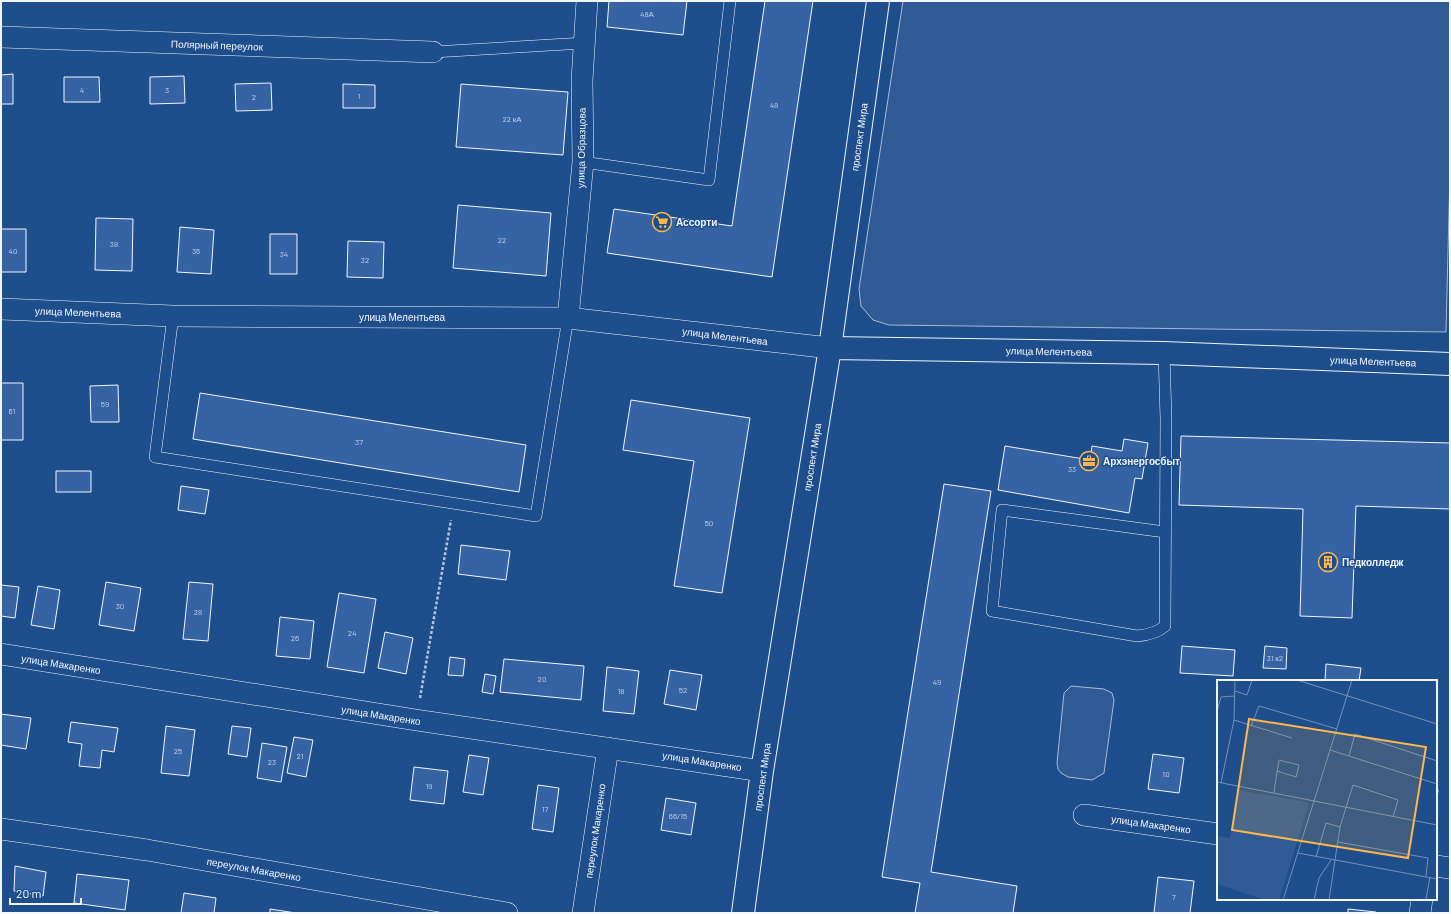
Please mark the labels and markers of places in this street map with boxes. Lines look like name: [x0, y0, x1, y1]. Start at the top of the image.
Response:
supermarket icon: Ассорти: [651, 211, 673, 233]
place label: Ассорти: [676, 216, 717, 228]
office icon: Архэнергосбыт: [1078, 450, 1100, 472]
place label: Архэнергосбыт: [1103, 455, 1180, 467]
building icon: Педколледж: [1317, 551, 1339, 573]
place label: Педколледж: [1342, 556, 1404, 568]

